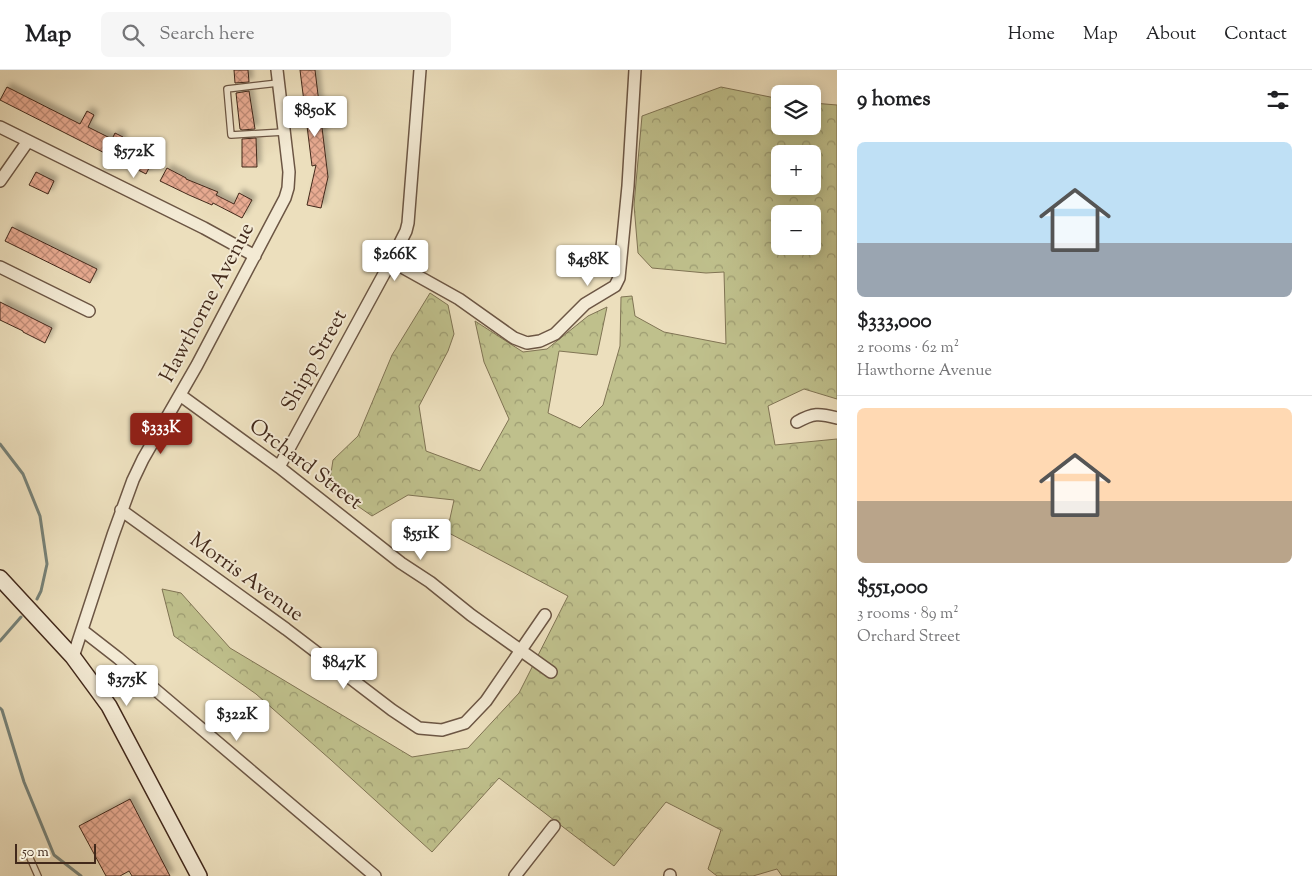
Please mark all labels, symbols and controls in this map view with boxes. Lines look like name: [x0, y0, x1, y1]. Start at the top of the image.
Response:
search box: [101, 12, 451, 57]
text: Map: [25, 18, 71, 52]
icon: search: [119, 21, 147, 49]
text: Search here: [159, 21, 255, 48]
text: Home: [1008, 22, 1055, 48]
text: Map: [1083, 22, 1118, 48]
text: About: [1146, 22, 1196, 48]
text: Contact: [1224, 22, 1287, 48]
map controls: [771, 85, 821, 255]
button: layers: [771, 85, 821, 135]
text: 9 homes: [857, 85, 930, 115]
icon: filters: [1264, 86, 1292, 114]
pin: $850K: [280, 96, 350, 138]
text: $850K: [294, 100, 336, 123]
pin: $572K: [99, 136, 169, 179]
text: $572K: [114, 141, 154, 164]
button: +: [771, 145, 821, 195]
icon: home: [1030, 175, 1120, 265]
button: −: [771, 205, 821, 255]
street label: Hawthorne Avenue: [153, 218, 263, 388]
pin: $266K: [360, 240, 430, 282]
text: $266K: [373, 244, 417, 267]
pin: $458K: [553, 244, 623, 287]
text: $458K: [567, 249, 609, 272]
street label: Shipp Street: [275, 305, 355, 417]
text: $333,000: [857, 307, 932, 337]
text: 2 rooms · 62 m²: [857, 337, 959, 360]
text: Hawthorne Avenue: [857, 360, 992, 383]
pin: $333K: [126, 412, 196, 455]
street label: Orchard Street: [242, 412, 368, 518]
text: $333K: [141, 417, 181, 440]
icon: home: [1030, 440, 1120, 530]
pin: $551K: [386, 518, 456, 561]
text: $551K: [403, 523, 439, 546]
street label: Morris Avenue: [183, 526, 309, 630]
text: $551,000: [857, 573, 928, 603]
text: 3 rooms · 89 m²: [857, 603, 959, 626]
text: Orchard Street: [857, 626, 960, 649]
pin: $847K: [309, 648, 379, 690]
text: $847K: [322, 652, 366, 675]
pin: $375K: [92, 664, 162, 707]
text: $375K: [107, 669, 147, 692]
pin: $322K: [202, 700, 272, 742]
text: $322K: [216, 704, 258, 727]
scale bar: [15, 841, 96, 864]
text: 50 m: [22, 843, 49, 863]

